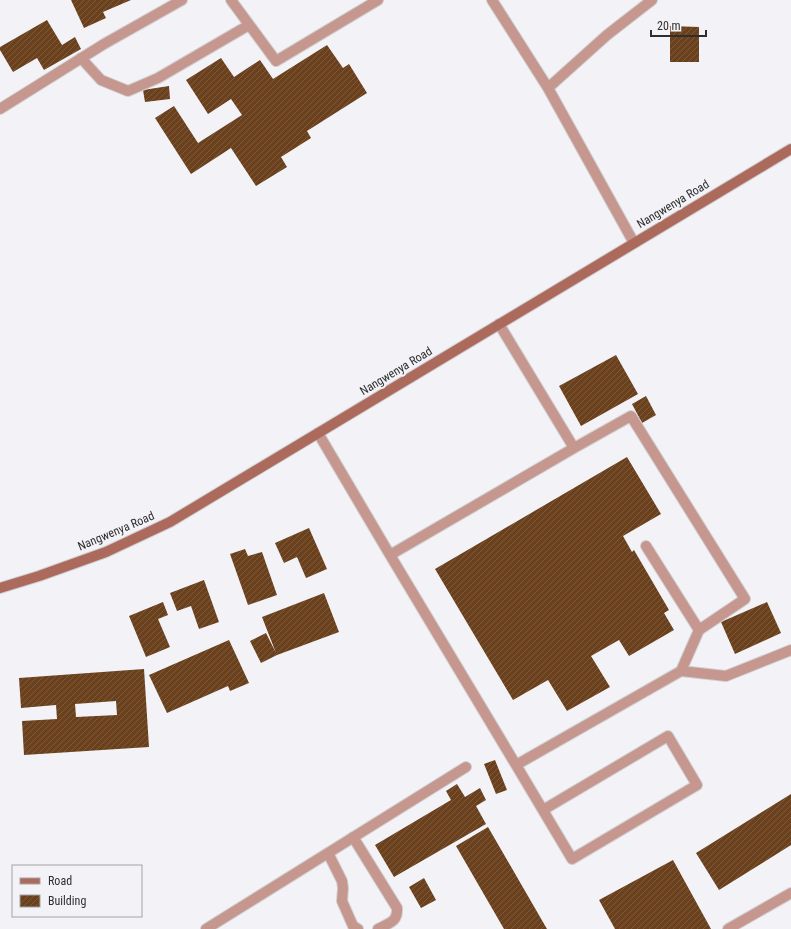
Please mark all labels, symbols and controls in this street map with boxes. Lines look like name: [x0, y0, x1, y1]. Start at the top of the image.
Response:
scale bar: [651, 12, 706, 38]
text: 20 m: [657, 19, 681, 33]
street label: Nangwenya Road: [634, 177, 712, 231]
street label: Nangwenya Road: [357, 344, 435, 398]
street label: Nangwenya Road: [76, 509, 156, 553]
legend: [12, 865, 142, 917]
text: Road: [48, 874, 72, 888]
text: Building: [48, 894, 86, 908]

